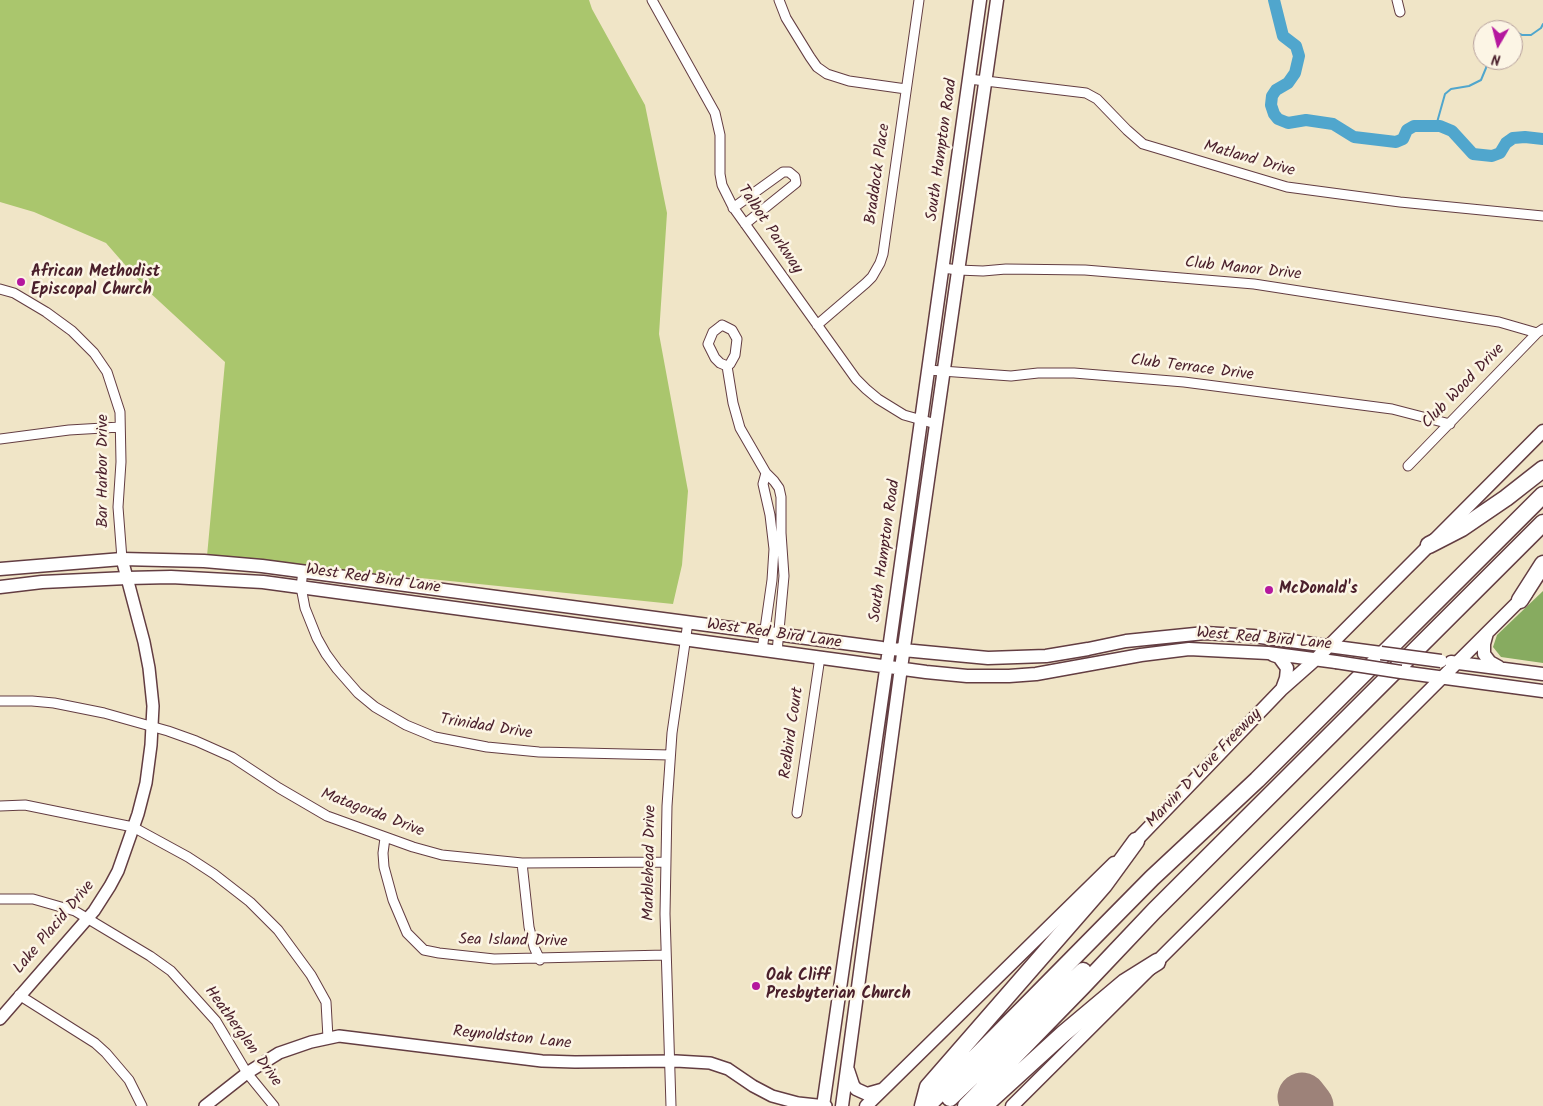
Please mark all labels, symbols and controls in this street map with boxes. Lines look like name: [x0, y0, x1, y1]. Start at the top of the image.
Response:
north arrow: [1473, 20, 1523, 70]
text: N: [1490, 47, 1502, 70]
street label: South Hampton Road: [923, 78, 963, 222]
street label: Braddock Place: [862, 122, 896, 226]
street label: Matland Drive: [1201, 138, 1297, 182]
street label: Talbot Parkway: [732, 182, 806, 278]
street label: Club Manor Drive: [1184, 254, 1302, 286]
place label: African Methodist Episcopal Church: [31, 263, 160, 301]
marker: African Methodist Episcopal Church: [15, 276, 27, 288]
street label: Club Wood Drive: [1419, 340, 1509, 434]
street label: Club Terrace Drive: [1129, 352, 1255, 386]
street label: Bar Harbor Drive: [94, 414, 114, 528]
street label: South Hampton Road: [866, 479, 906, 623]
street label: West Red Bird Lane: [304, 561, 442, 599]
place label: McDonald's: [1279, 580, 1358, 600]
marker: McDonald's: [1263, 584, 1275, 596]
street label: West Red Bird Lane: [705, 616, 843, 654]
street label: West Red Bird Lane: [1196, 625, 1332, 655]
street label: Redbird Court: [777, 686, 809, 780]
street label: Marvin D Love Freeway: [1143, 706, 1267, 832]
street label: Trinidad Drive: [438, 711, 534, 745]
street label: Matagorda Drive: [318, 785, 426, 843]
street label: Marblehead Drive: [640, 805, 662, 921]
street label: Lake Placid Drive: [10, 877, 100, 979]
street label: Sea Island Drive: [458, 931, 568, 953]
place label: Oak Cliff Presbyterian Church: [766, 967, 911, 1005]
marker: Oak Cliff Presbyterian Church: [750, 980, 762, 992]
street label: Heatherglen Drive: [199, 983, 285, 1091]
street label: Reynoldston Lane: [452, 1023, 572, 1055]

